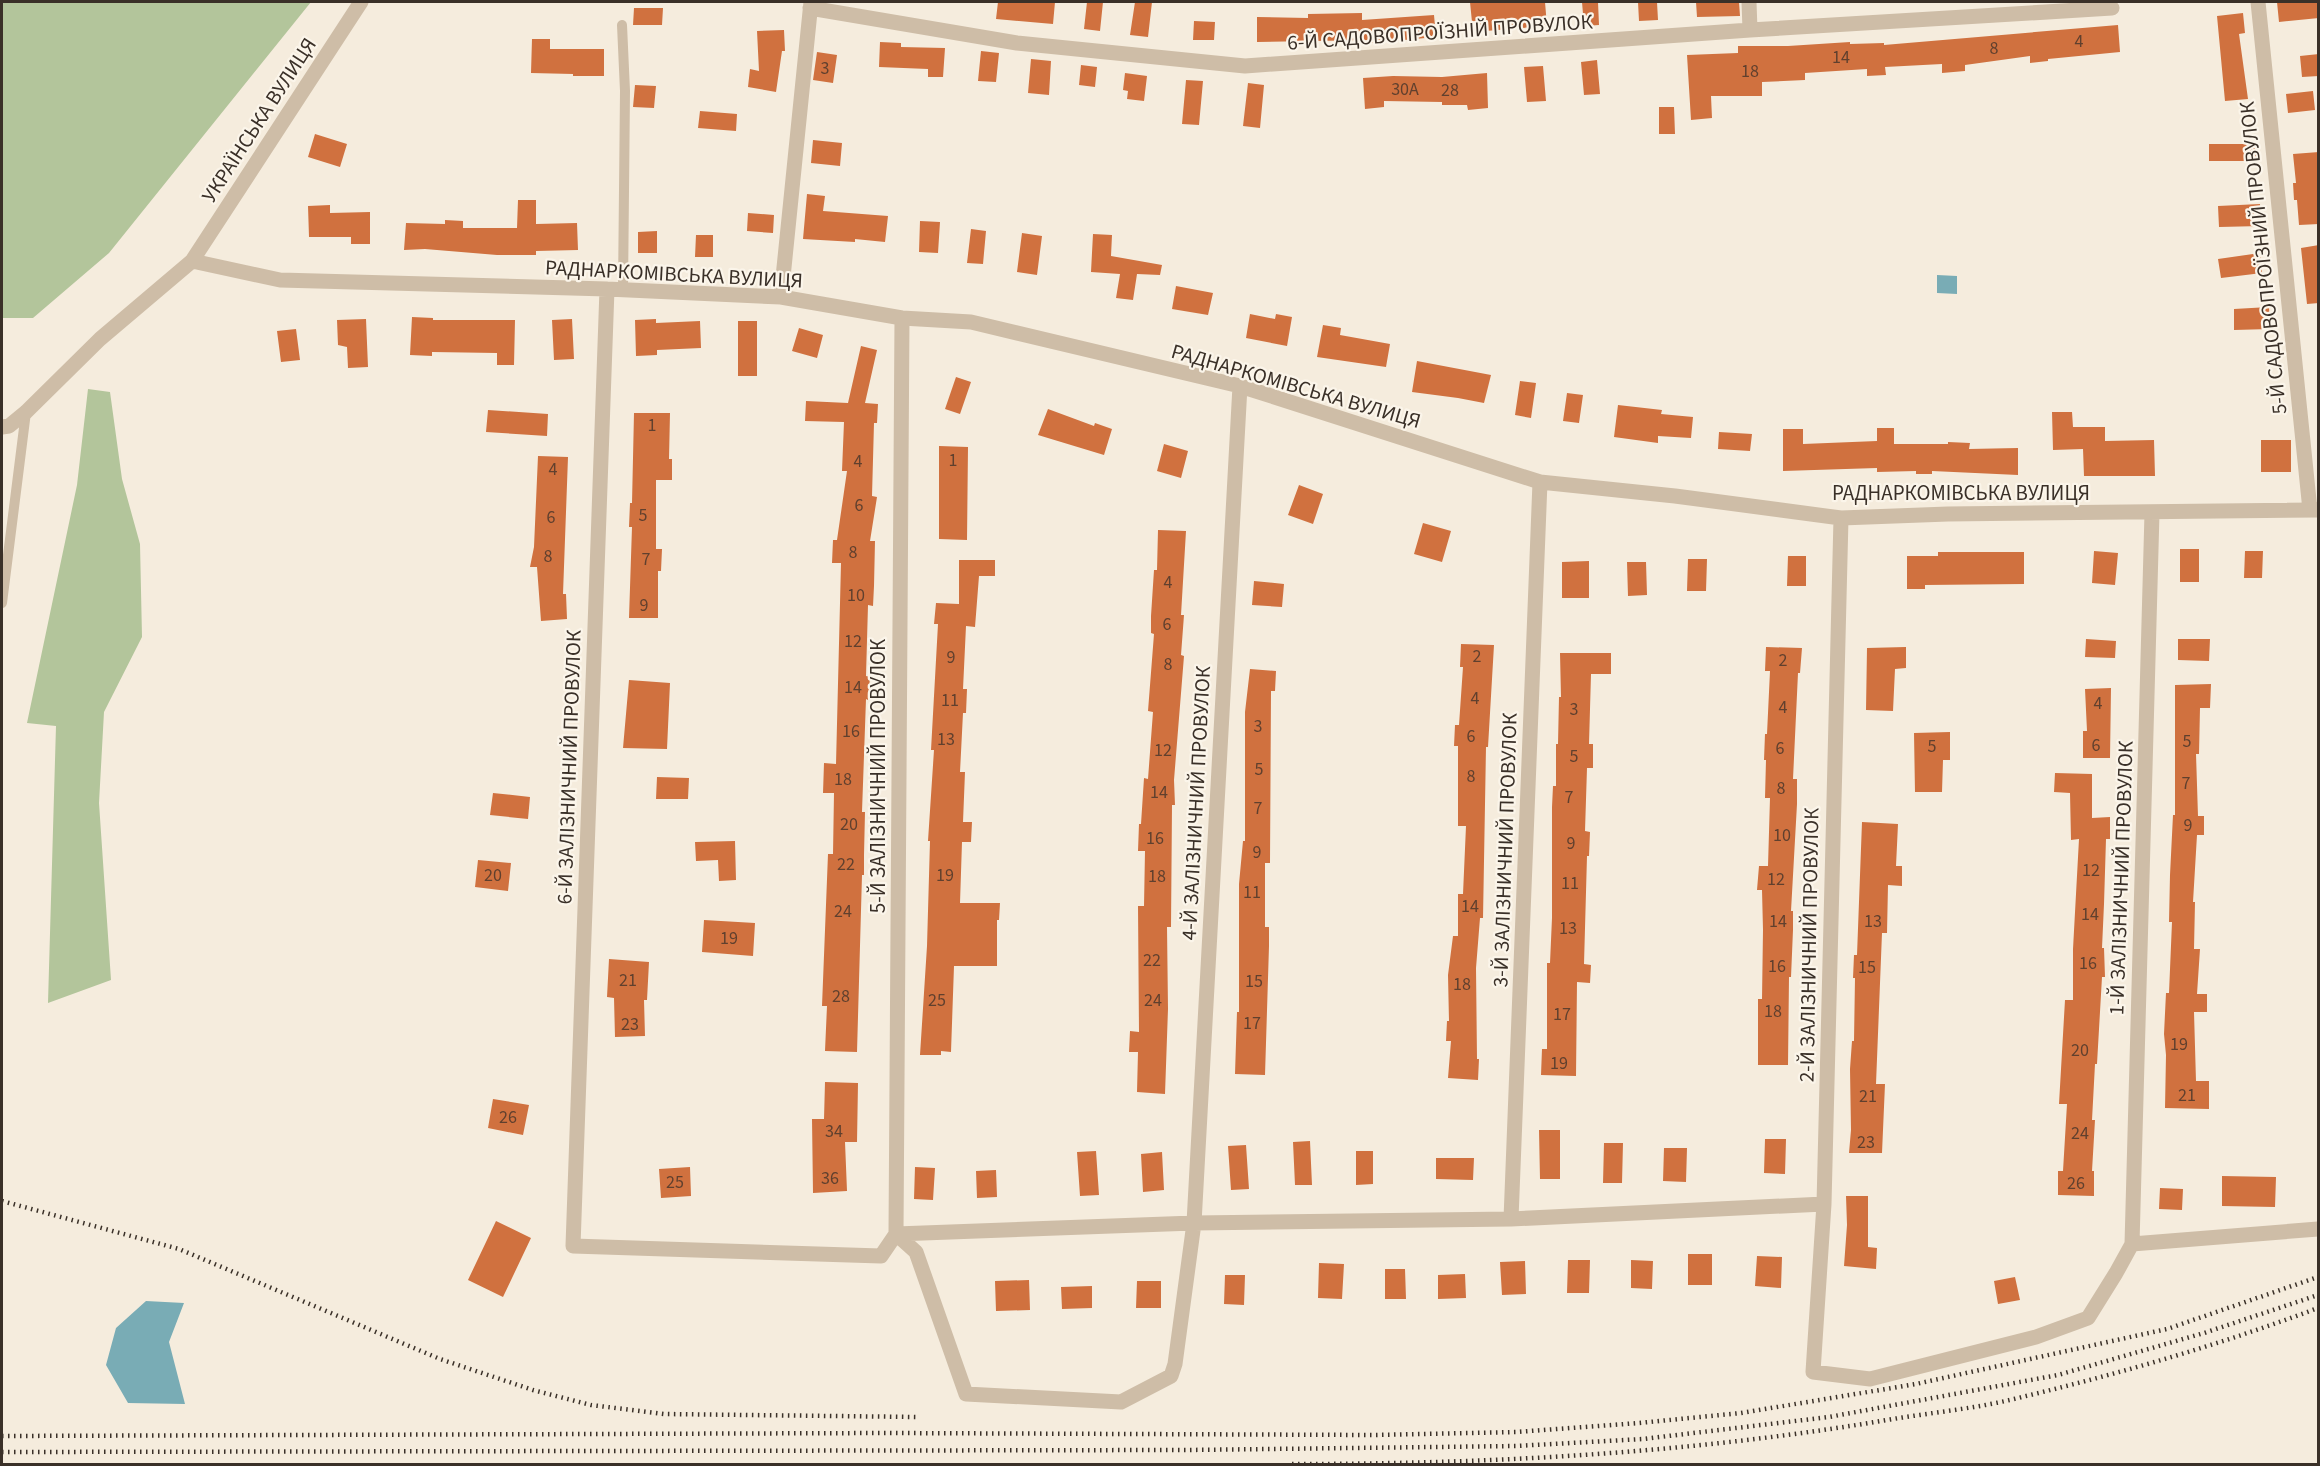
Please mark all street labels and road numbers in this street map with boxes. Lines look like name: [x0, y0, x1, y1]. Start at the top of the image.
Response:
street label: 6-Й САДОВОПРОЇЗНІЙ ПРОВУЛОК: [1286, 6, 1595, 58]
street label: УКРАЇНСЬКА ВУЛИЦЯ: [194, 32, 324, 208]
street label: 5-Й САДОВОПРОЇЗНИЙ ПРОВУЛОК: [2232, 99, 2294, 416]
street label: РАДНАРКОМІВСЬКА ВУЛИЦЯ: [544, 252, 804, 296]
street label: РАДНАРКОМІВСЬКА ВУЛИЦЯ: [1168, 336, 1424, 436]
street label: РАДНАРКОМІВСЬКА ВУЛИЦЯ: [1832, 478, 2090, 508]
street label: 6-Й ЗАЛІЗНИЧНИЙ ПРОВУЛОК: [549, 629, 589, 905]
street label: 5-Й ЗАЛІЗНИЧНИЙ ПРОВУЛОК: [863, 638, 893, 913]
street label: 4-Й ЗАЛІЗНИЧНИЙ ПРОВУЛОК: [1174, 664, 1218, 941]
street label: 3-Й ЗАЛІЗНИЧНИЙ ПРОВУЛОК: [1485, 712, 1525, 988]
street label: 1-Й ЗАЛІЗНИЧНИЙ ПРОВУЛОК: [2101, 740, 2141, 1016]
street label: 2-Й ЗАЛІЗНИЧНИЙ ПРОВУЛОК: [1792, 807, 1826, 1082]

